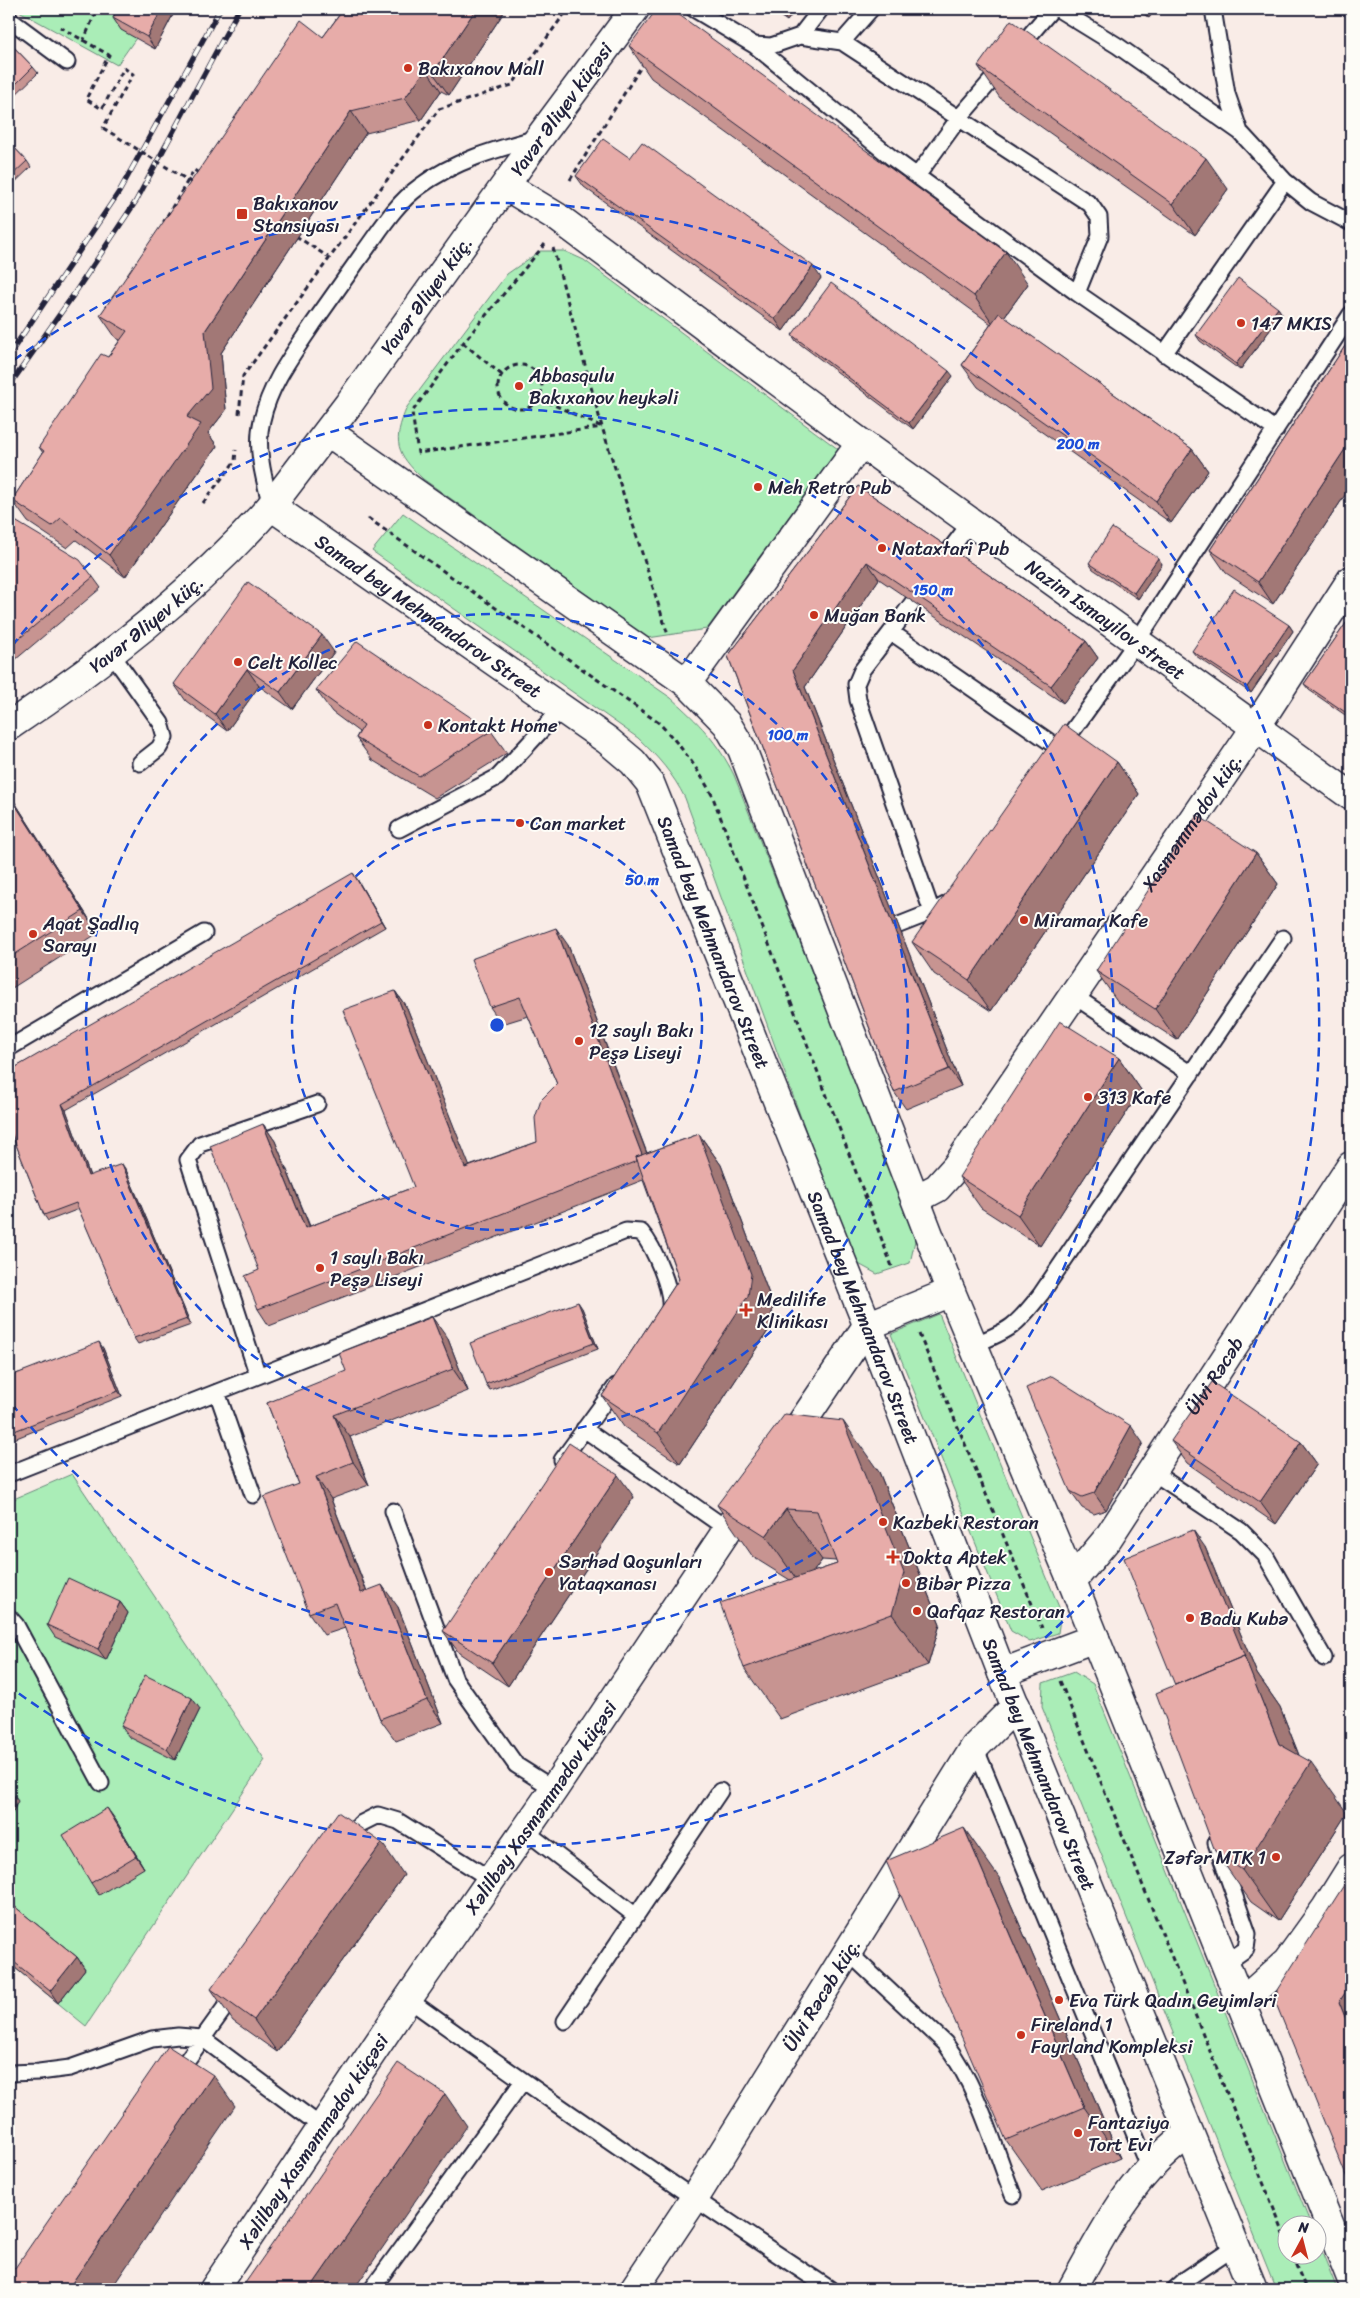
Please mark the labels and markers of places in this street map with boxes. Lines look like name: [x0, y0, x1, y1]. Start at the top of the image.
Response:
place label: Bakıxanov Mall: [418, 52, 544, 85]
marker: Bakıxanov Mall: [402, 62, 414, 74]
place label: Bakıxanov Stansiyası: [253, 187, 339, 242]
marker: Bakıxanov Stansiyası: [235, 207, 249, 221]
place label: 147 MKIS: [1251, 307, 1332, 340]
marker: 147 MKIS: [1235, 317, 1247, 329]
place label: Abbasqulu Bakıxanov heykəli: [528, 359, 679, 414]
marker: Abbasqulu Bakıxanov heykəli: [513, 380, 525, 392]
place label: Meh Retro Pub: [768, 471, 891, 504]
marker: Meh Retro Pub: [752, 481, 764, 493]
place label: Nataxtari Pub: [892, 532, 1009, 565]
marker: Nataxtari Pub: [876, 542, 888, 554]
place label: Muğan Bank: [824, 599, 926, 632]
marker: Muğan Bank: [808, 609, 820, 621]
place label: Celt Kollec: [248, 646, 338, 679]
marker: Celt Kollec: [232, 656, 244, 668]
place label: Kontakt Home: [438, 709, 558, 742]
marker: Kontakt Home: [422, 719, 434, 731]
place label: Can market: [530, 807, 626, 840]
marker: Can market: [514, 817, 526, 829]
place label: Miramar Kafe: [1034, 904, 1148, 937]
place label: Aqat Şadlıq Sarayı: [42, 907, 139, 962]
marker: Miramar Kafe: [1018, 914, 1030, 926]
marker: Aqat Şadlıq Sarayı: [27, 928, 39, 940]
place label: 12 saylı Bakı Peşə Liseyi: [589, 1014, 694, 1069]
centre of rings: [488, 1016, 506, 1034]
marker: 12 saylı Bakı Peşə Liseyi: [573, 1035, 585, 1047]
place label: 313 Kafe: [1098, 1081, 1171, 1114]
marker: 313 Kafe: [1082, 1091, 1094, 1103]
place label: 1 saylı Bakı Peşə Liseyi: [330, 1241, 424, 1296]
marker: 1 saylı Bakı Peşə Liseyi: [314, 1262, 326, 1274]
place label: Medilife Klinikası: [757, 1283, 828, 1338]
marker: Medilife Klinikası: [739, 1303, 753, 1317]
place label: Kazbeki Restoran: [893, 1506, 1039, 1539]
marker: Kazbeki Restoran: [877, 1516, 889, 1528]
place label: Dokta Aptek: [903, 1541, 1007, 1574]
place label: Sərhəd Qoşunları Yataqxanası: [559, 1545, 702, 1600]
marker: Dokta Aptek: [887, 1551, 899, 1563]
marker: Sərhəd Qoşunları Yataqxanası: [543, 1566, 555, 1578]
place label: Bibər Pizza: [916, 1567, 1011, 1600]
marker: Bibər Pizza: [900, 1577, 912, 1589]
place label: Qafqaz Restoran: [927, 1595, 1065, 1628]
place label: Badu Kubə: [1200, 1602, 1289, 1635]
marker: Qafqaz Restoran: [911, 1605, 923, 1617]
marker: Badu Kubə: [1184, 1612, 1196, 1624]
place label: Zəfər MTK 1: [1164, 1841, 1266, 1874]
marker: Zəfər MTK 1: [1270, 1851, 1282, 1863]
place label: Eva Türk Qadın Geyimləri: [1069, 1984, 1277, 2017]
marker: Eva Türk Qadın Geyimləri: [1053, 1994, 1065, 2006]
place label: Fireland 1 Fayrland Kompleksi: [1031, 2008, 1193, 2063]
marker: Fireland 1 Fayrland Kompleksi: [1015, 2029, 1027, 2041]
place label: Fantaziya Tort Evi: [1088, 2106, 1170, 2161]
marker: Fantaziya Tort Evi: [1072, 2127, 1084, 2139]

